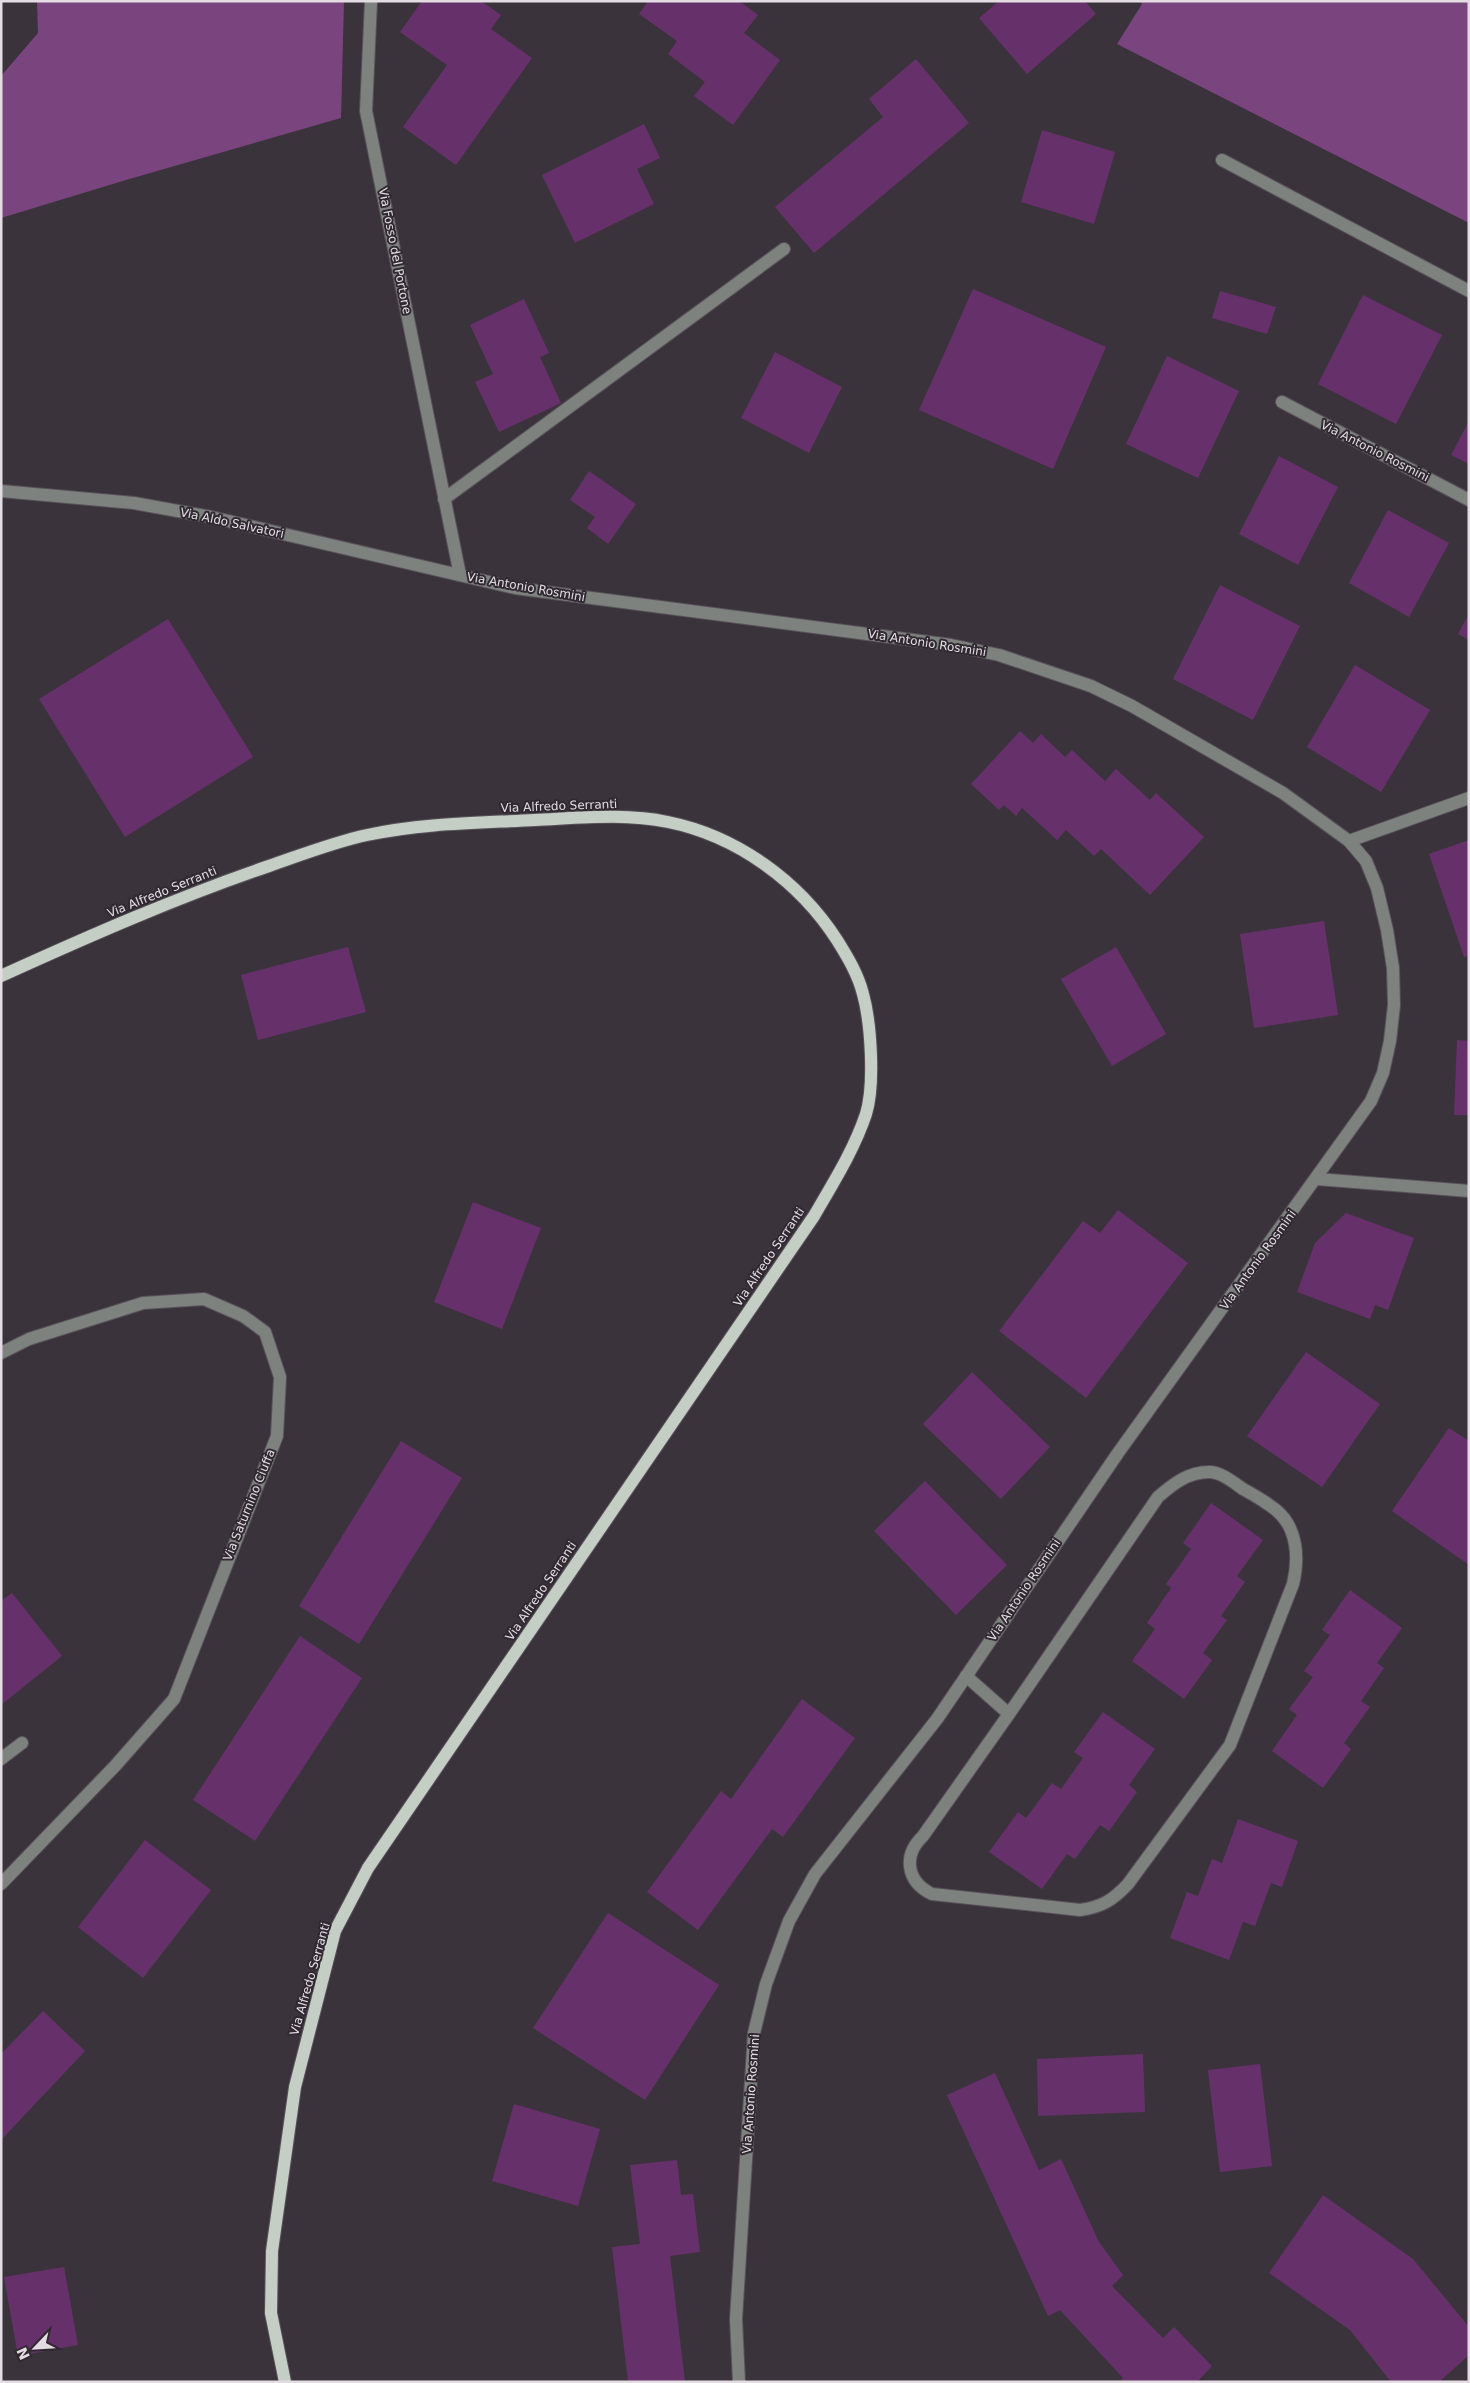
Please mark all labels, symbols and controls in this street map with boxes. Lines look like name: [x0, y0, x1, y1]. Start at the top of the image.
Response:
street label: Via Fosso del Portone: [376, 187, 414, 315]
street label: Via Antonio Rosmini: [1318, 418, 1432, 484]
street label: Via Aldo Salvatori: [179, 505, 285, 541]
street label: Via Antonio Rosmini: [466, 570, 586, 604]
street label: Via Antonio Rosmini: [867, 627, 987, 659]
street label: Via Alfredo Serranti: [500, 797, 618, 815]
street label: Via Alfredo Serranti: [105, 864, 219, 920]
street label: Via Alfredo Serranti: [731, 1205, 807, 1309]
street label: Via Antonio Rosmini: [1217, 1207, 1299, 1313]
street label: Via Saturnino Ciuffa: [220, 1447, 278, 1563]
street label: Via Antonio Rosmini: [985, 1536, 1063, 1644]
street label: Via Alfredo Serranti: [503, 1539, 579, 1643]
street label: Via Alfredo Serranti: [287, 1921, 333, 2037]
street label: Via Antonio Rosmini: [740, 2034, 762, 2154]
north arrow: [10, 2323, 60, 2373]
text: N: [13, 2345, 33, 2362]

